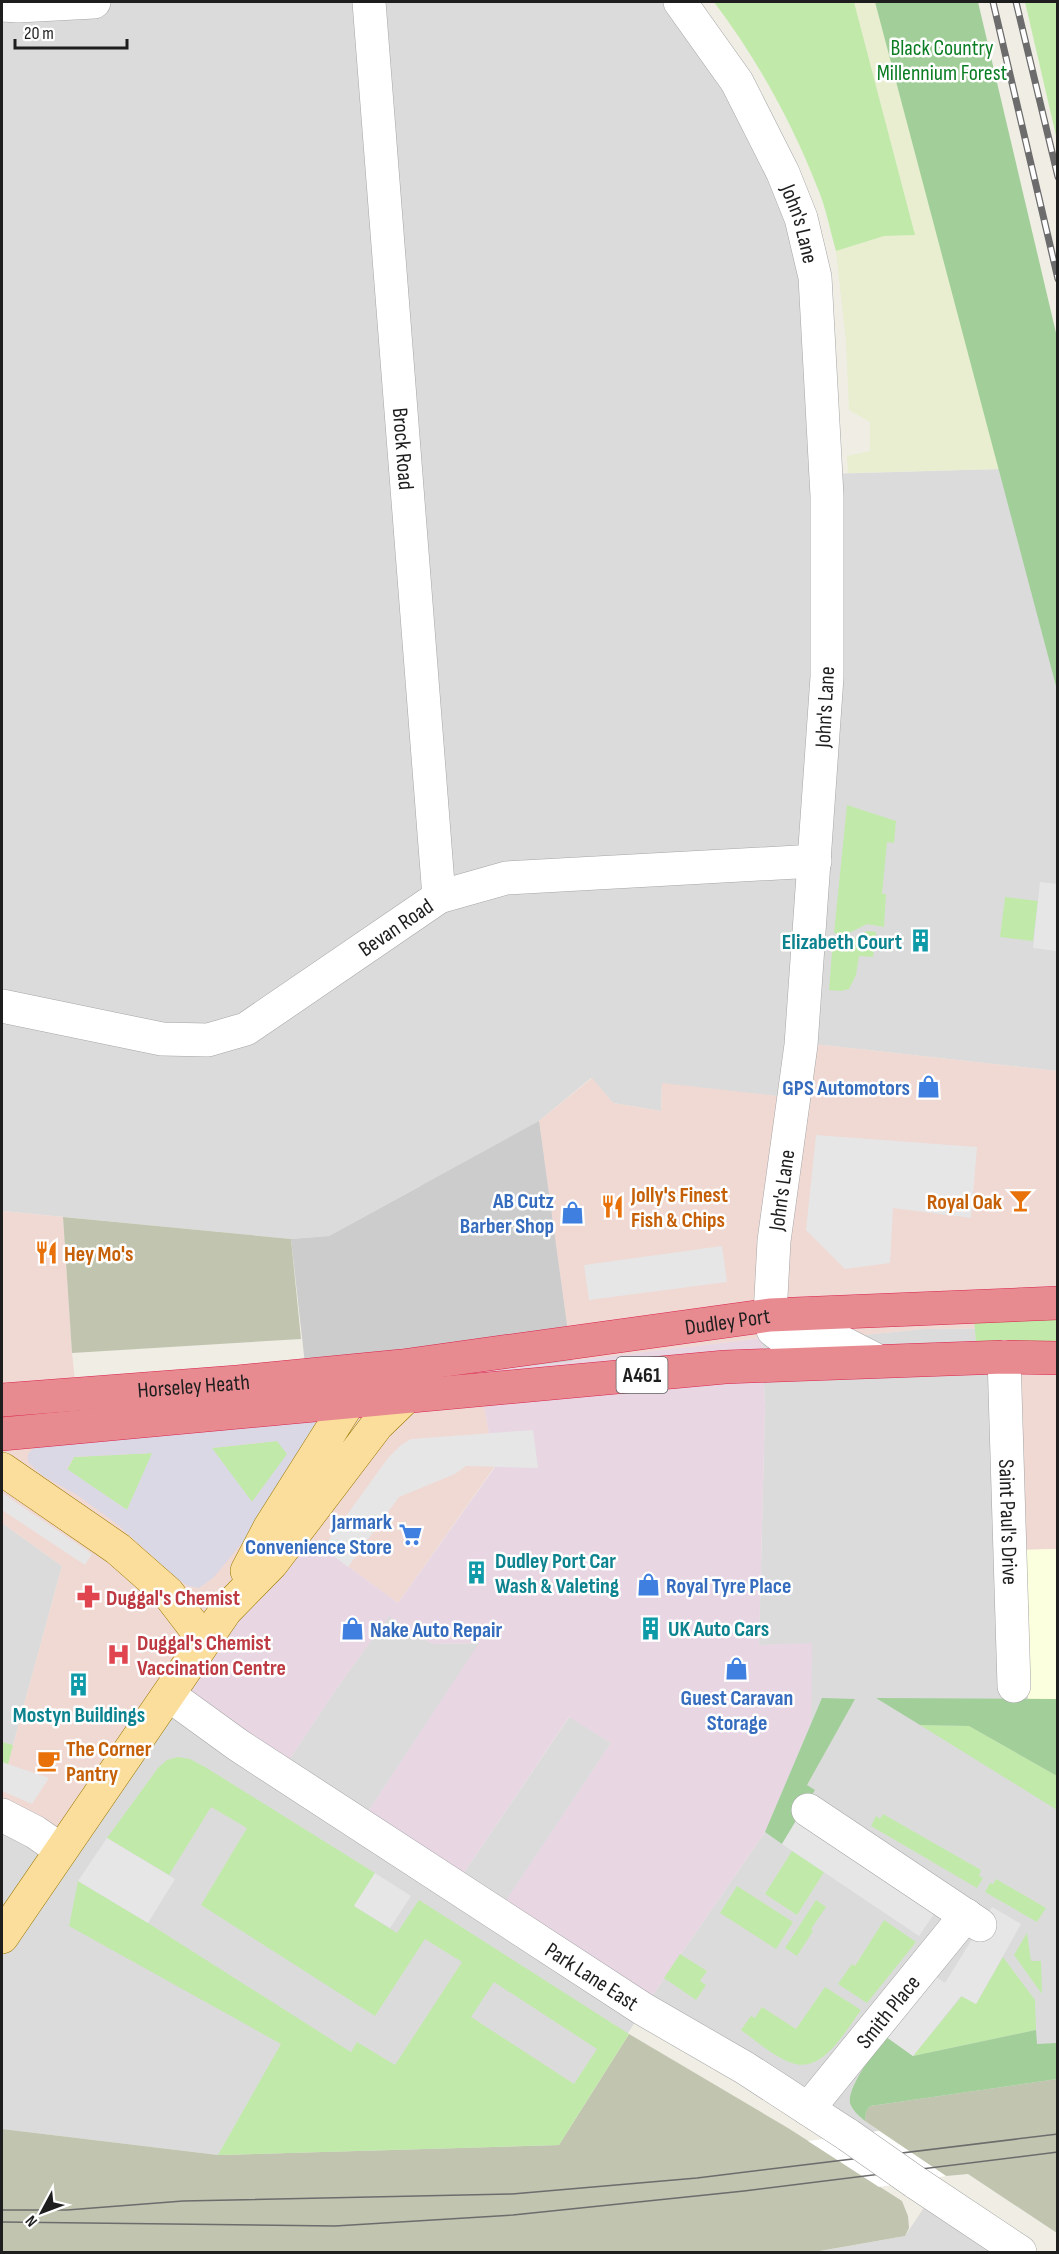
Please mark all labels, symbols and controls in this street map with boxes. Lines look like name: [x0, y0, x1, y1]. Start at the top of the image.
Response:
scale bar: [15, 12, 128, 50]
text: 20 m: [24, 23, 54, 44]
park label: Black Country Millennium Forest: [877, 35, 1008, 87]
street label: John's Lane: [774, 180, 823, 266]
street label: Brock Road: [386, 407, 419, 491]
street label: John's Lane: [810, 666, 841, 749]
street label: Bevan Road: [354, 893, 439, 963]
building icon: Elizabeth Court: [907, 928, 933, 954]
place label: Elizabeth Court: [782, 929, 902, 956]
shop icon: GPS Automotors: [915, 1074, 941, 1100]
place label: GPS Automotors: [782, 1075, 910, 1102]
street label: John's Lane: [763, 1148, 802, 1233]
place label: Jolly's Finest Fish & Chips: [630, 1182, 728, 1234]
place label: AB Cutz Barber Shop: [460, 1188, 555, 1240]
bar icon: Royal Oak: [1007, 1188, 1033, 1214]
place label: Royal Oak: [927, 1189, 1003, 1216]
restaurant icon: Jolly's Finest Fish & Chips: [600, 1194, 626, 1220]
shop icon: AB Cutz Barber Shop: [559, 1200, 585, 1226]
restaurant icon: Hey Mo's: [33, 1240, 59, 1266]
place label: Hey Mo's: [64, 1241, 133, 1268]
street label: Dudley Port: [683, 1303, 772, 1342]
road number: A461: [616, 1357, 668, 1393]
street label: Horseley Heath: [136, 1369, 251, 1405]
street label: Saint Paul's Drive: [992, 1459, 1023, 1585]
place label: Jarmark Convenience Store: [245, 1509, 393, 1561]
supermarket icon: Jarmark Convenience Store: [397, 1521, 423, 1547]
place label: Dudley Port Car Wash & Valeting: [495, 1548, 619, 1600]
building icon: Dudley Port Car Wash & Valeting: [464, 1560, 490, 1586]
shop icon: Royal Tyre Place: [635, 1572, 661, 1598]
place label: Royal Tyre Place: [666, 1573, 791, 1600]
pharmacy icon: Duggal's Chemist: [75, 1584, 101, 1610]
place label: Duggal's Chemist: [106, 1585, 240, 1612]
building icon: UK Auto Cars: [637, 1615, 663, 1641]
shop icon: Nake Auto Repair: [339, 1616, 365, 1642]
place label: UK Auto Cars: [668, 1616, 769, 1643]
place label: Nake Auto Repair: [370, 1617, 503, 1644]
place label: Duggal's Chemist Vaccination Centre: [137, 1630, 286, 1682]
hospital icon: Duggal's Chemist Vaccination Centre: [106, 1642, 132, 1668]
shop icon: Guest Caravan Storage: [724, 1655, 750, 1681]
building icon: Mostyn Buildings: [66, 1672, 92, 1698]
place label: Guest Caravan Storage: [681, 1685, 793, 1737]
place label: Mostyn Buildings: [13, 1702, 145, 1729]
place label: The Corner Pantry: [66, 1736, 152, 1788]
cafe icon: The Corner Pantry: [35, 1748, 61, 1774]
street label: Park Lane East: [540, 1937, 643, 2018]
street label: Smith Place: [851, 1970, 927, 2054]
north arrow: [12, 2182, 72, 2242]
text: N: [22, 2211, 42, 2230]

